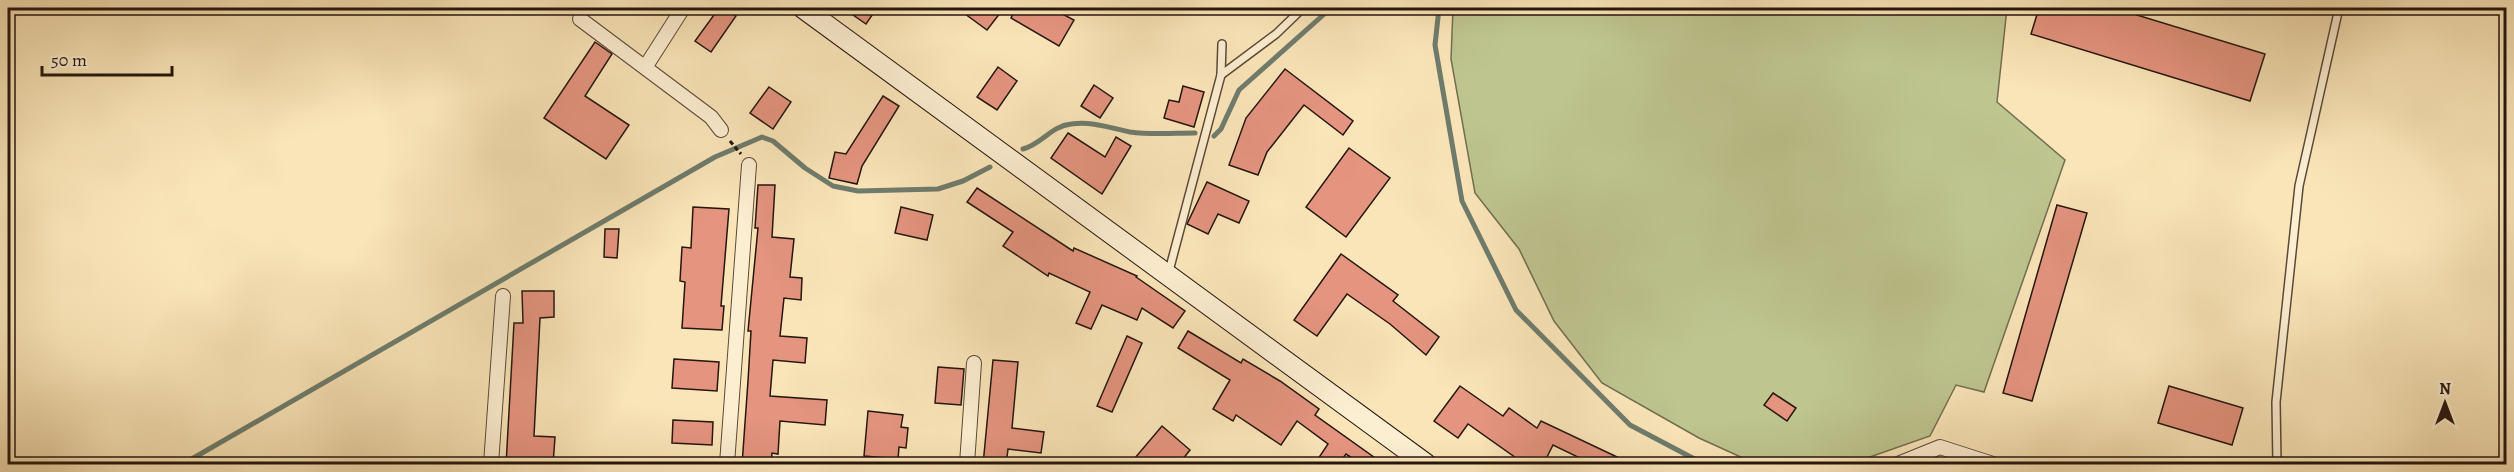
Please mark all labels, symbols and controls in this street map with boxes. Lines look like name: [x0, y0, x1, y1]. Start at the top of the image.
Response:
scale bar: [42, 39, 172, 77]
text: 50 m: [51, 48, 87, 72]
north arrow: [2415, 373, 2475, 433]
text: N: [2439, 378, 2451, 400]

